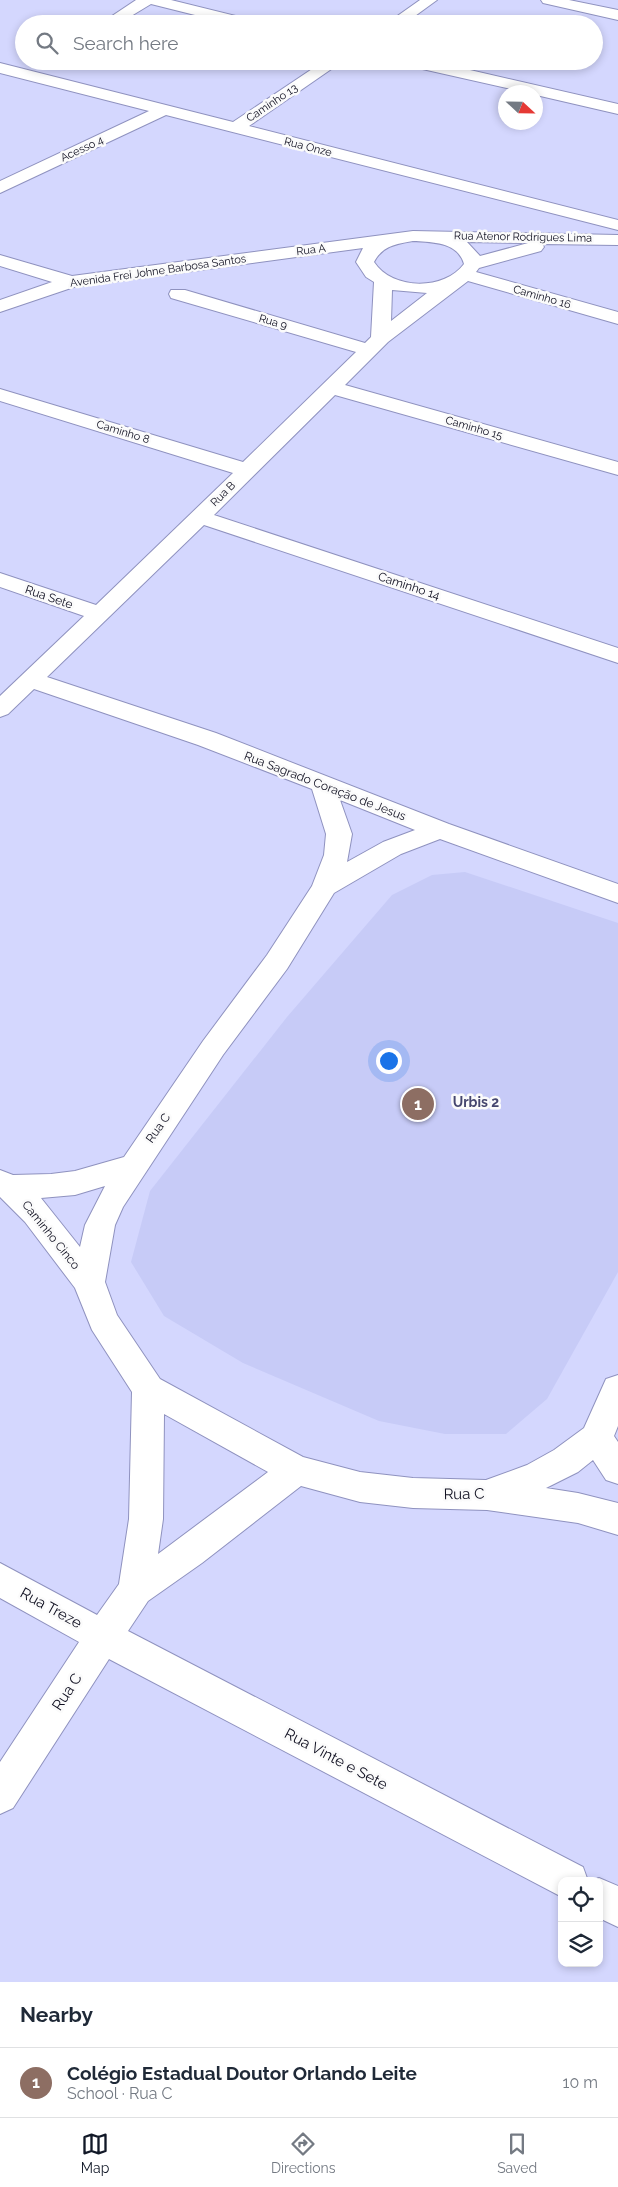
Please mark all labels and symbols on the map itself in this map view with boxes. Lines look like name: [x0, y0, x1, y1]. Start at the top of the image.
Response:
street label: Caminho 13: [244, 81, 300, 125]
north arrow: [498, 85, 543, 130]
street label: Acesso 4: [59, 133, 105, 165]
street label: Rua Onze: [283, 135, 334, 159]
street label: Rua Atenor Rodrigues Lima: [454, 229, 592, 245]
street label: Rua A: [296, 242, 327, 258]
street label: Avenida Frei Johne Barbosa Santos: [69, 252, 247, 290]
street label: Caminho 16: [512, 283, 573, 312]
street label: Rua 9: [257, 312, 289, 332]
street label: Caminho 15: [444, 414, 504, 442]
street label: Caminho 8: [95, 418, 151, 446]
street label: Rua B: [208, 479, 238, 509]
street label: Caminho 14: [376, 569, 442, 603]
street label: Rua Sete: [23, 582, 75, 612]
street label: Rua Sagrado Coração de Jesus: [242, 749, 408, 823]
your location: [376, 1048, 402, 1074]
pin: 1: [402, 1085, 434, 1123]
district label: Urbis 2: [453, 1094, 499, 1110]
street label: Rua C: [143, 1111, 173, 1145]
street label: Caminho Cinco: [19, 1198, 83, 1272]
street label: Rua C: [443, 1485, 485, 1503]
street label: Rua Treze: [17, 1584, 85, 1632]
street label: Rua C: [48, 1670, 86, 1714]
street label: Rua Vinte e Sete: [281, 1724, 391, 1794]

